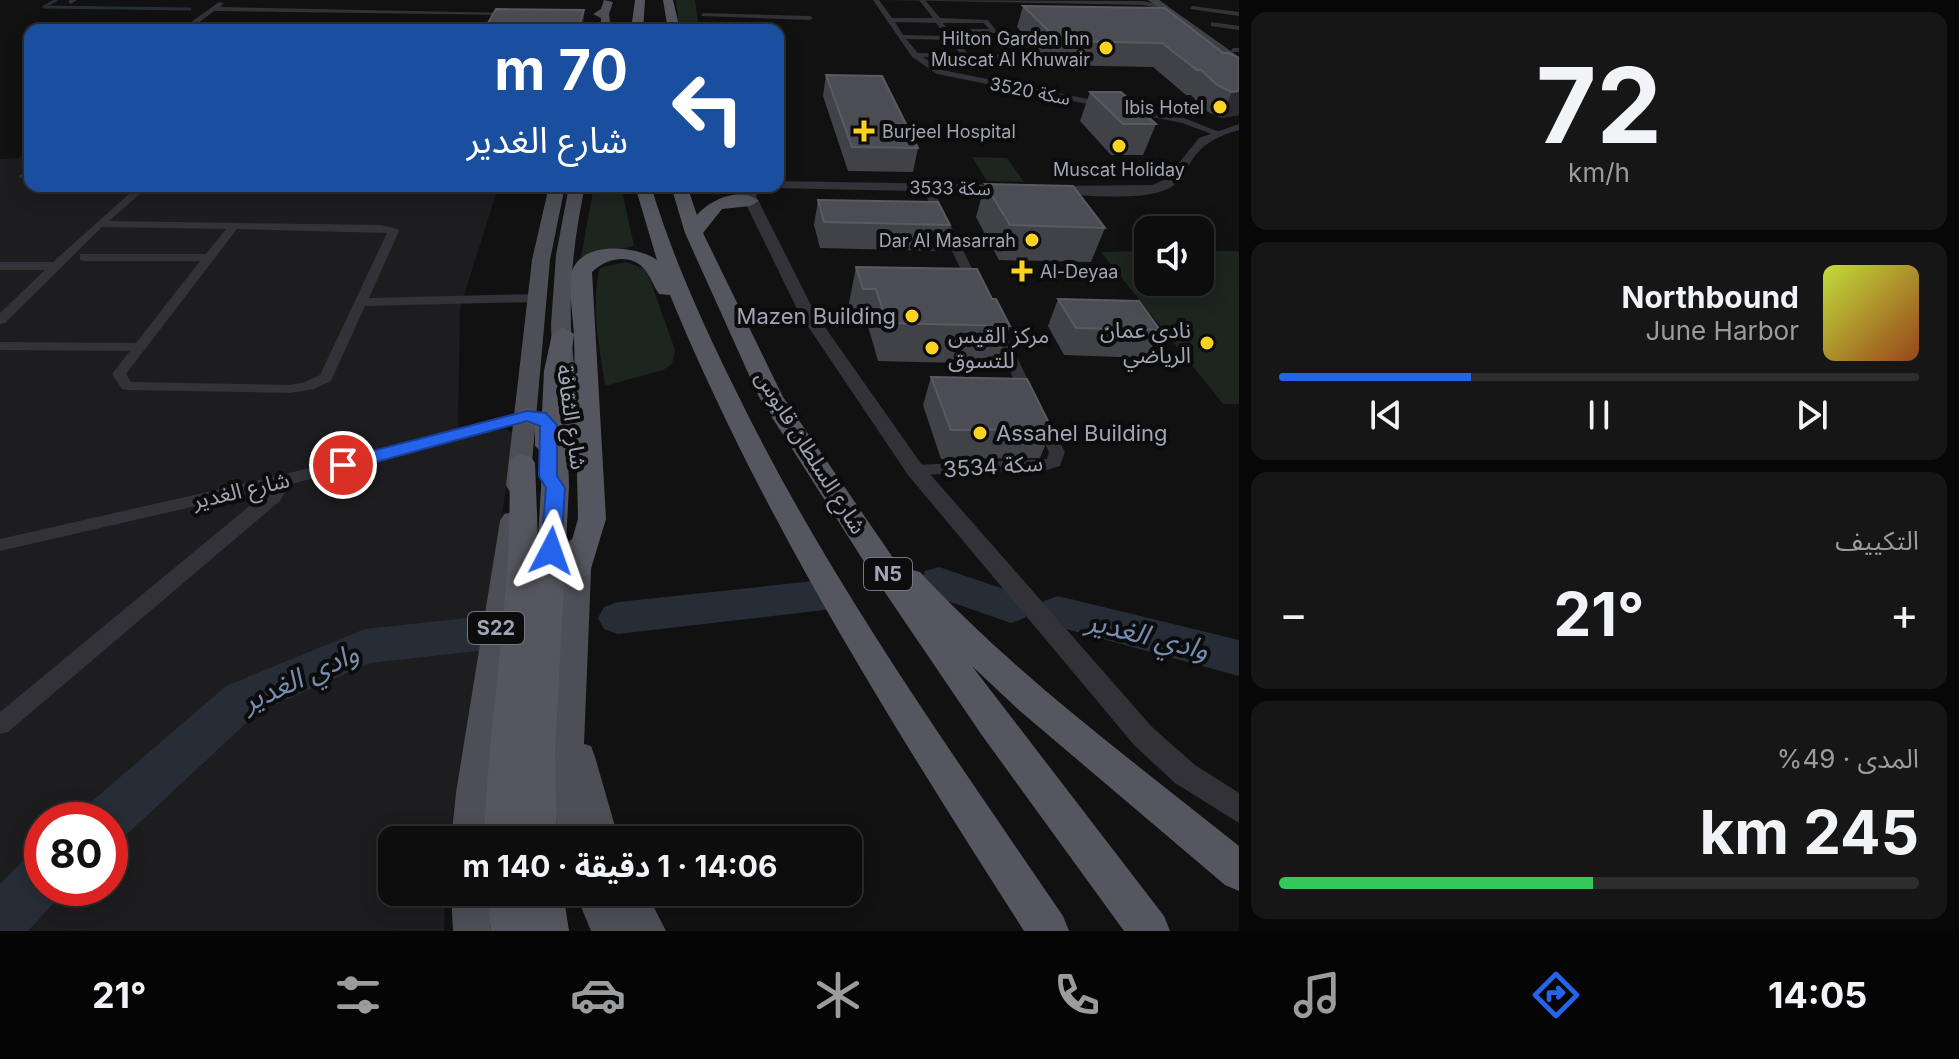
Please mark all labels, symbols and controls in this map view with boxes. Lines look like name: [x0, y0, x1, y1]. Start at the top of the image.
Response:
place label: Hilton Garden Inn Muscat Al Khuwair: [931, 28, 1090, 70]
text: 70 m: [494, 36, 628, 104]
marker: Hilton Garden Inn Muscat Al Khuwair: [1097, 39, 1115, 57]
text: 72: [1536, 42, 1662, 168]
icon: left: [656, 56, 760, 160]
street label: سكة 3520: [988, 73, 1072, 109]
place label: Ibis Hotel: [1124, 97, 1204, 118]
marker: Ibis Hotel: [1211, 98, 1229, 116]
text: شارع الغدير: [467, 118, 628, 162]
marker: Burjeel Hospital: [853, 120, 875, 142]
place label: Burjeel Hospital: [882, 121, 1016, 142]
marker: Muscat Holiday: [1110, 137, 1128, 155]
text: km/h: [1568, 157, 1630, 188]
place label: Muscat Holiday: [1053, 159, 1185, 180]
street label: سكة 3533: [909, 177, 991, 199]
map controls: [1134, 216, 1214, 296]
button: sound: [1134, 216, 1214, 296]
place label: Dar Al Masarrah: [879, 230, 1016, 251]
marker: Dar Al Masarrah: [1023, 231, 1041, 249]
marker: Al-Deyaa: [1011, 260, 1033, 282]
place label: Al-Deyaa: [1040, 261, 1118, 282]
text: Northbound: [1622, 279, 1799, 315]
place label: Mazen Building: [737, 303, 896, 329]
marker: Mazen Building: [903, 307, 921, 325]
text: June Harbor: [1646, 315, 1799, 346]
place label: نادي عمان الرياضي: [1100, 317, 1191, 372]
place label: مركز القيس للتسوق: [948, 322, 1049, 373]
marker: نادي عمان الرياضي: [1198, 334, 1216, 352]
marker: مركز القيس للتسوق: [923, 339, 941, 357]
street label: شارع الثقافة: [548, 363, 592, 472]
street label: شارع السلطان قابوس: [747, 366, 872, 541]
icon: previous: [1364, 393, 1408, 437]
icon: pause: [1577, 393, 1621, 437]
icon: next: [1790, 393, 1834, 437]
place label: Assahel Building: [996, 420, 1167, 446]
marker: Assahel Building: [971, 424, 989, 442]
pin: [309, 431, 377, 499]
icon: arrive: [321, 443, 365, 487]
street label: سكة 3534: [942, 450, 1044, 482]
street label: شارع الغدير: [189, 466, 293, 518]
position arrow: [509, 509, 593, 593]
text: التكييف: [1835, 525, 1919, 556]
road number: N5: [864, 558, 912, 590]
text: 21°: [1553, 578, 1645, 650]
text: −: [1279, 587, 1308, 641]
text: +: [1890, 587, 1919, 641]
water label: وادي الغدير: [1080, 603, 1213, 672]
road number: S22: [468, 612, 524, 644]
water label: وادي الغدير: [235, 635, 366, 725]
text: المدى · 49%: [1777, 743, 1919, 774]
text: 245 km: [1699, 796, 1919, 868]
speed limit sign: 80: [24, 802, 128, 906]
text: 14:06 · 1 دقيقة · 140 m: [463, 848, 777, 884]
icon: filters: [330, 967, 386, 1023]
icon: car: [570, 967, 626, 1023]
icon: climate: [810, 967, 866, 1023]
icon: phone: [1049, 967, 1105, 1023]
icon: music: [1289, 967, 1345, 1023]
icon: directions: [1528, 967, 1584, 1023]
text: 21°: [92, 973, 147, 1017]
text: 14:05: [1768, 973, 1867, 1017]

